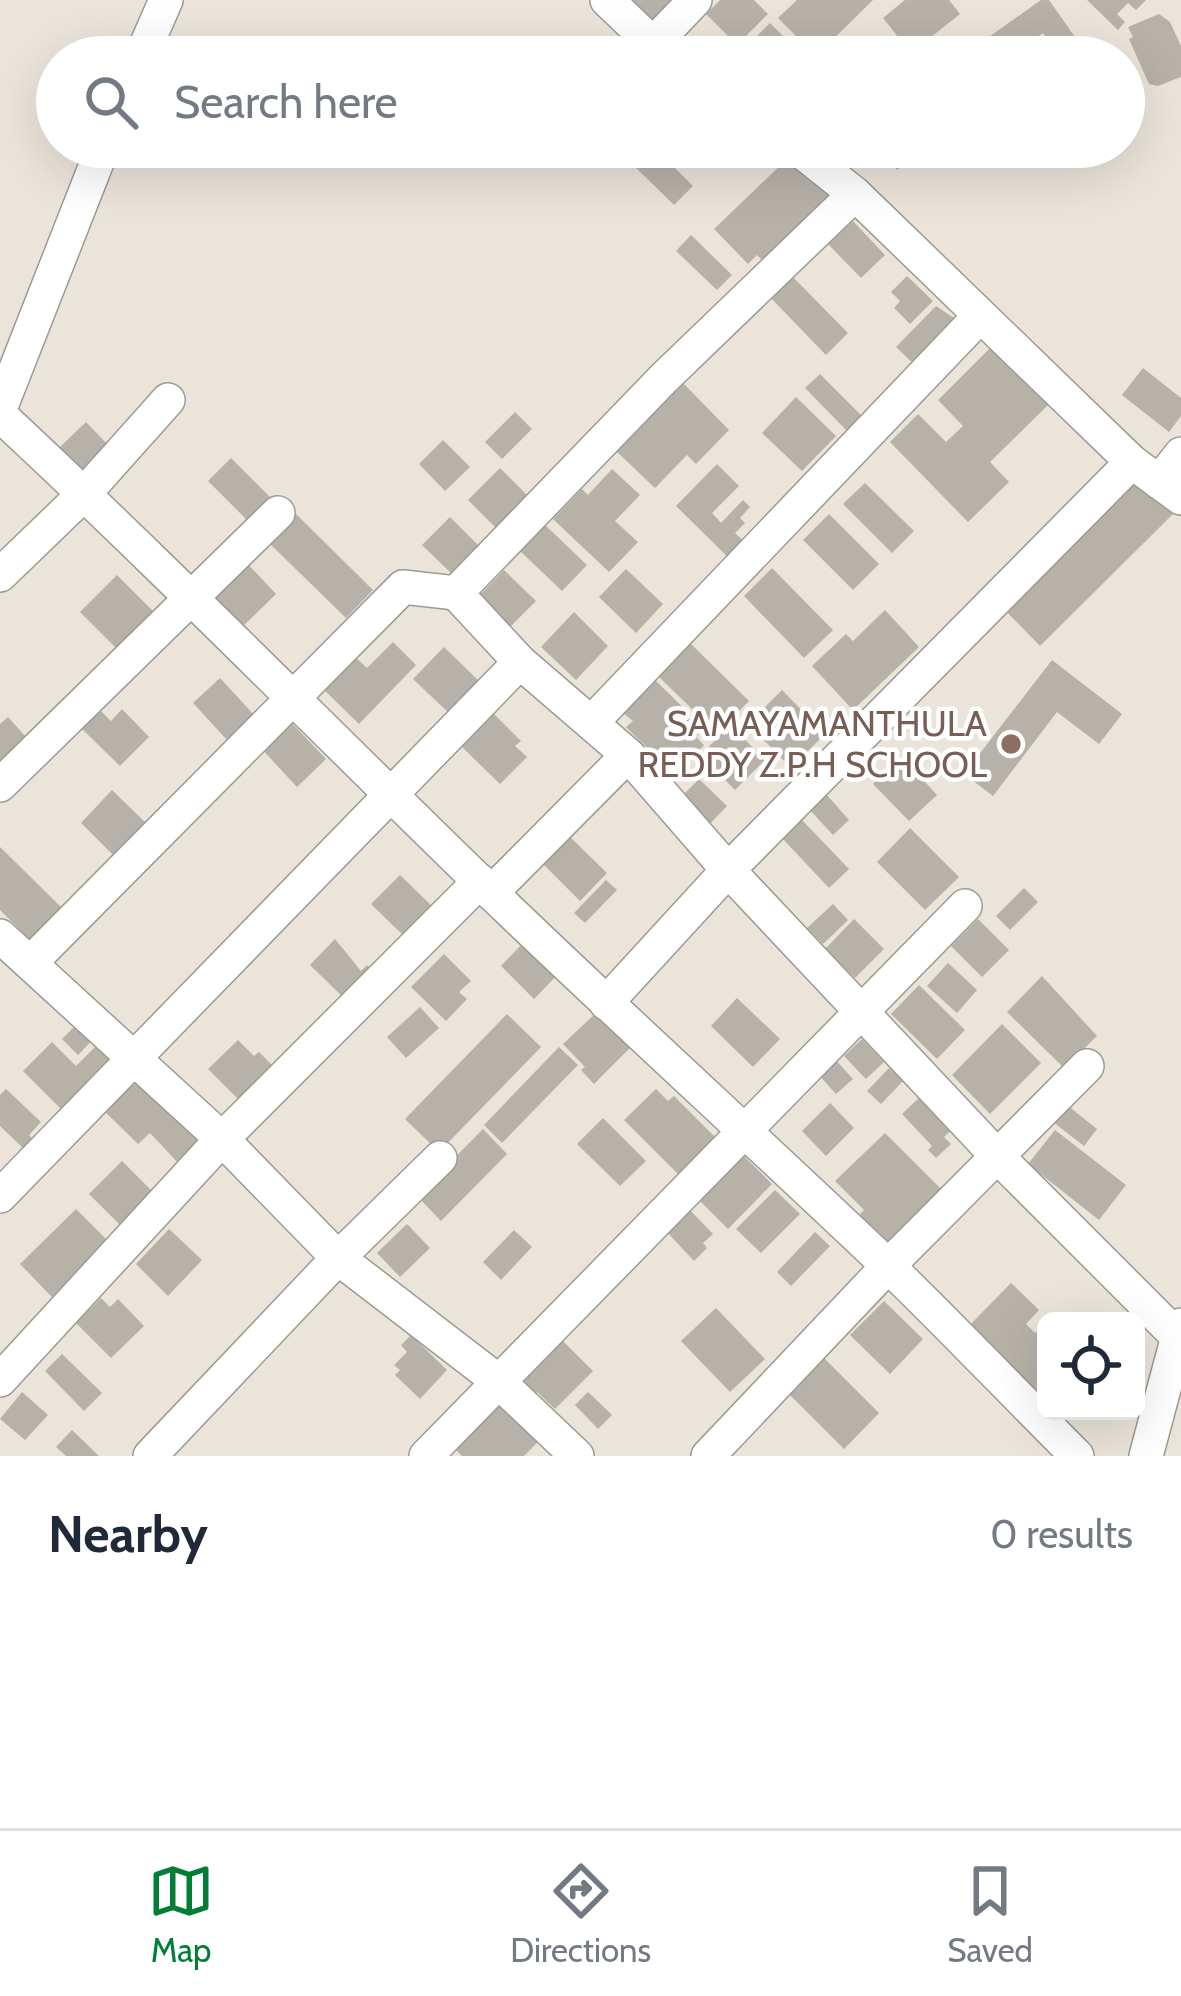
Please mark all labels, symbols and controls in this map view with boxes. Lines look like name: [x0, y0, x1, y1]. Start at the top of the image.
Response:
search box: [36, 36, 1145, 168]
icon: search: [78, 69, 144, 135]
text: Search here: [174, 75, 398, 129]
place label: SAMAYAMANTHULA REDDY Z.P.H SCHOOL: [638, 701, 987, 786]
marker: SAMAYAMANTHULA REDDY Z.P.H SCHOOL: [998, 731, 1024, 757]
map controls: [1037, 1312, 1145, 1420]
button: locate: [1037, 1312, 1145, 1420]
text: Nearby: [48, 1503, 208, 1565]
text: 0 results: [990, 1510, 1133, 1558]
tab: Map: [148, 1858, 214, 1970]
tab: Directions: [510, 1858, 651, 1970]
tab: Saved: [947, 1858, 1033, 1970]

